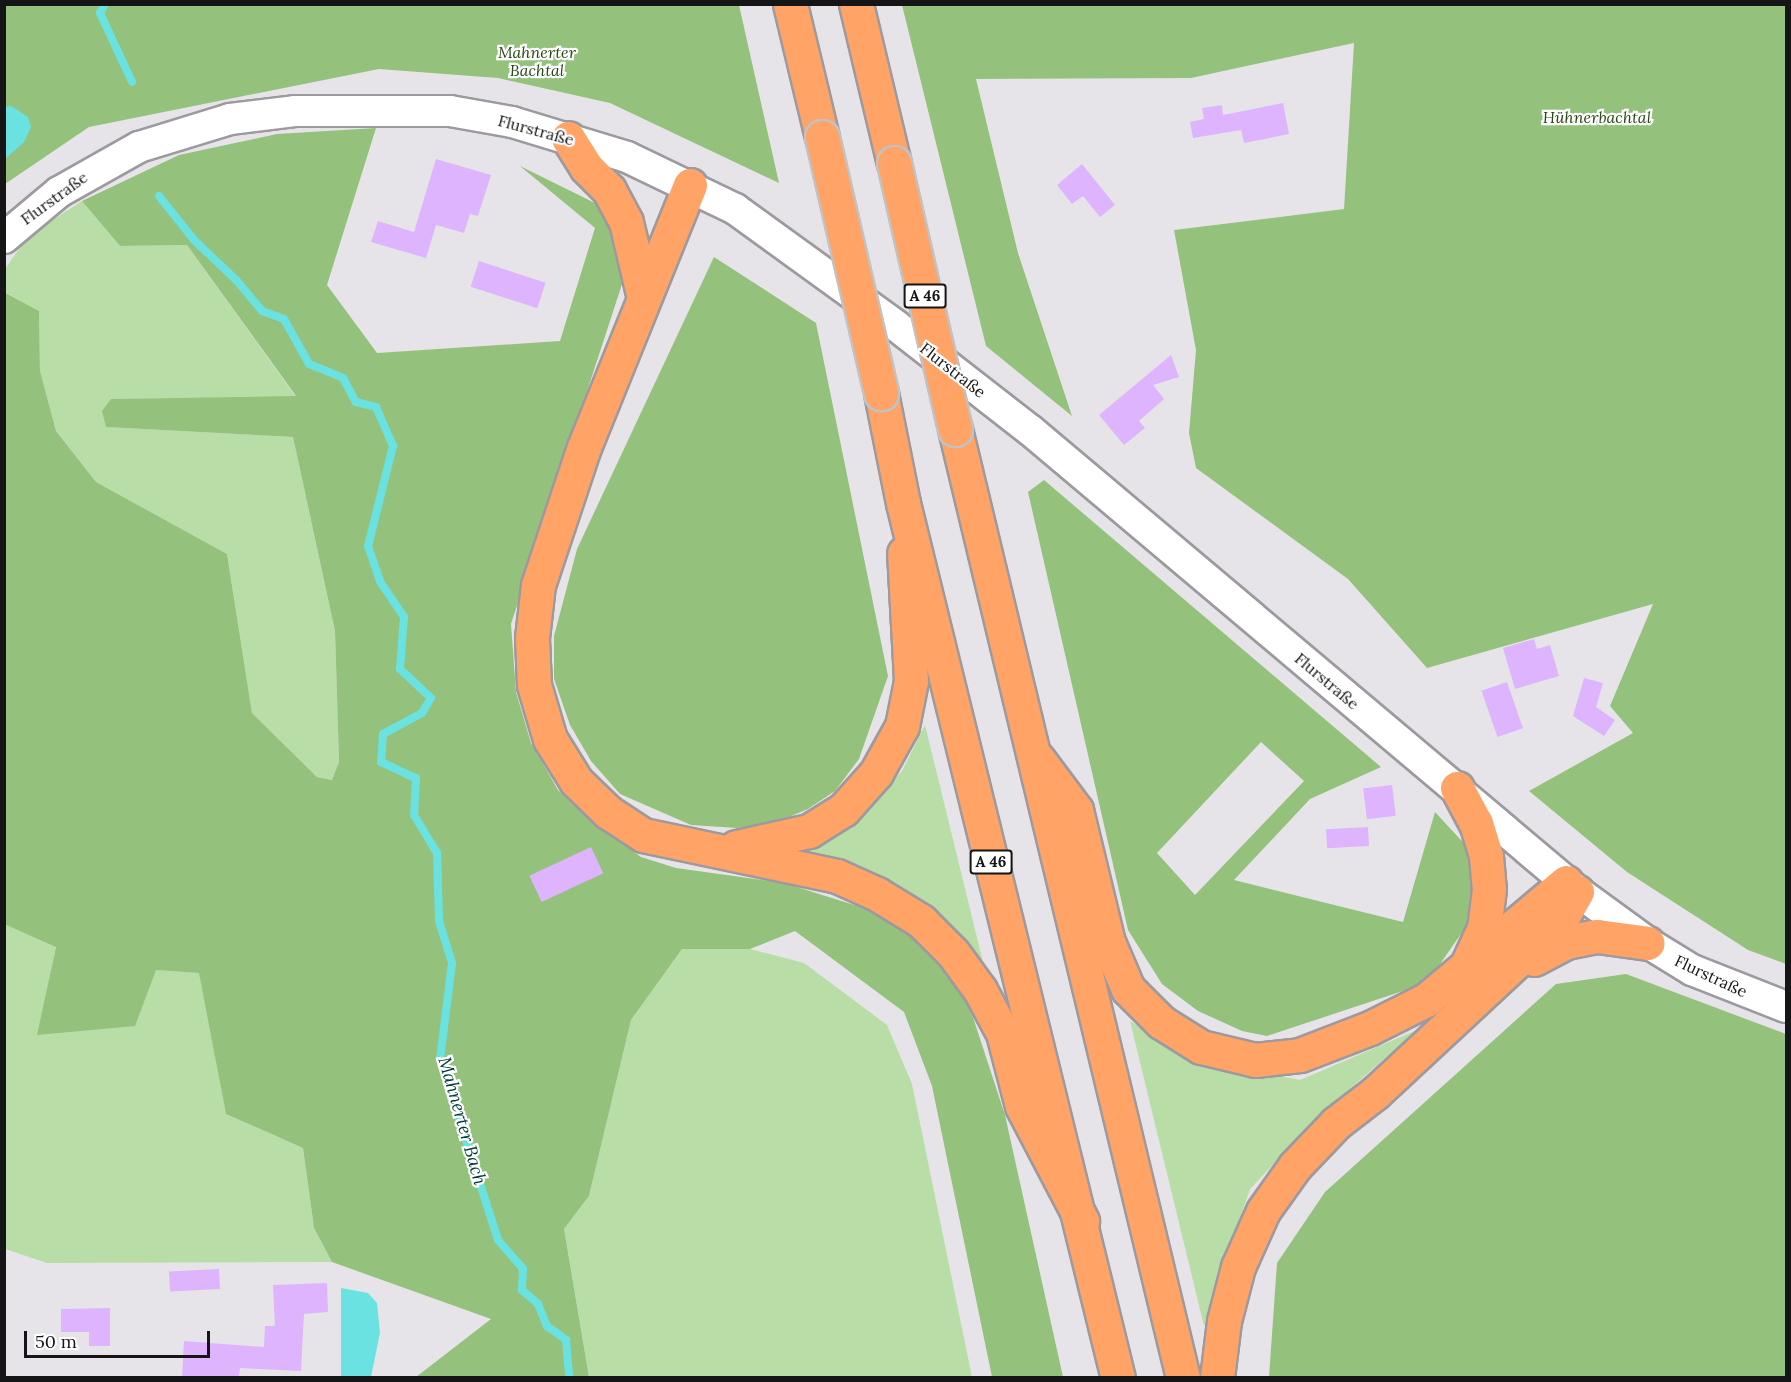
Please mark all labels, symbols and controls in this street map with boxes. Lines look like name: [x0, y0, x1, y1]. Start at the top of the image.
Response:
park label: Mahnerter Bachtal: [498, 42, 576, 80]
park label: Hühnerbachtal: [1543, 107, 1651, 127]
street label: Flurstraße: [496, 111, 576, 149]
street label: Flurstraße: [17, 167, 91, 229]
road number: A 46: [902, 284, 948, 308]
street label: Flurstraße: [916, 338, 990, 402]
street label: Flurstraße: [1291, 649, 1363, 713]
road number: A 46: [968, 850, 1014, 874]
street label: Flurstraße: [1672, 951, 1750, 1001]
water label: Mahnerter Bach: [433, 1054, 491, 1188]
scale bar: [27, 1319, 213, 1357]
text: 50 m: [35, 1330, 77, 1353]

